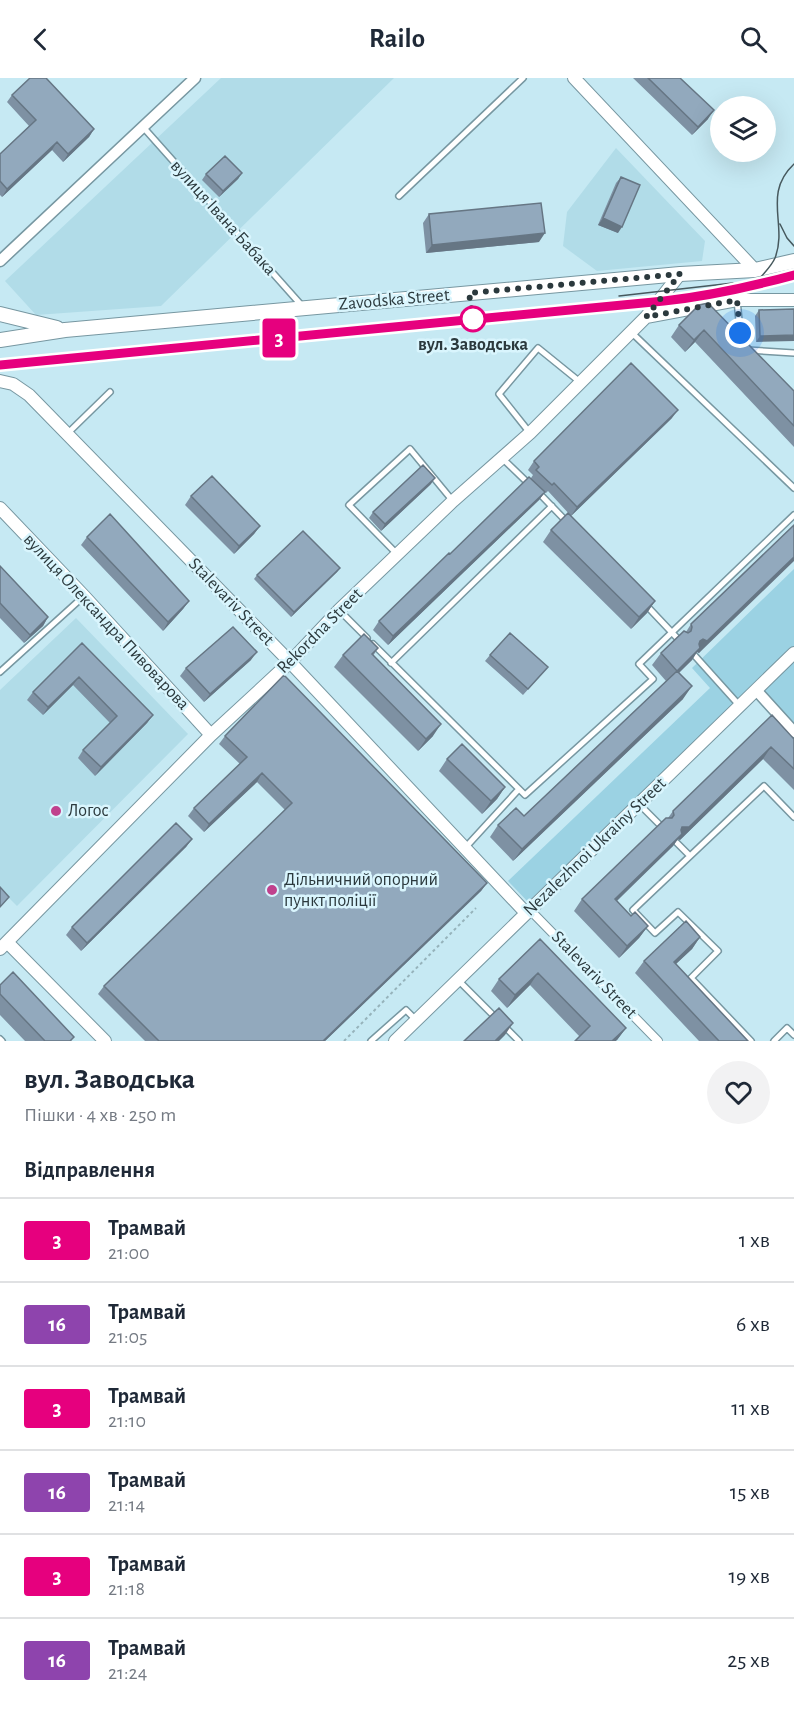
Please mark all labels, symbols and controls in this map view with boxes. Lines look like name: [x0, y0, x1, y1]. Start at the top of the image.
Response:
icon: back: [24, 23, 57, 56]
icon: search: [737, 23, 770, 56]
text: Railo: [369, 25, 425, 52]
map controls: [710, 96, 776, 162]
button: layers: [710, 96, 776, 162]
street label: вулиця Івана Бабака: [167, 156, 280, 279]
street label: Zavodska Street: [338, 286, 450, 314]
marker: вул. Заводська: [460, 306, 486, 332]
line badge: 3: [260, 318, 298, 358]
your location: [725, 318, 755, 348]
text: 3: [274, 328, 284, 349]
place label: вул. Заводська: [418, 336, 528, 354]
street label: вулиця Олександра Пивоварова: [20, 530, 192, 714]
street label: Stalevariv Street: [185, 555, 277, 649]
street label: Rekordna Street: [274, 585, 366, 677]
street label: Nezalezhnoi Ukrainy Street: [520, 774, 670, 920]
place label: Логос: [68, 802, 109, 820]
marker: Логос: [49, 804, 63, 818]
place label: Дільничний опорний пункт поліції: [284, 871, 438, 910]
marker: Дільничний опорний пункт поліції: [265, 883, 279, 897]
street label: Stalevariv Street: [548, 928, 640, 1022]
button: heart: [707, 1061, 770, 1124]
text: вул. Заводська: [24, 1066, 195, 1094]
text: Пішки · 4 хв · 250 m: [24, 1105, 176, 1125]
text: Відправлення: [24, 1159, 155, 1181]
text: Трамвай: [108, 1217, 186, 1239]
text: 1 хв: [739, 1229, 770, 1251]
text: 3: [52, 1230, 62, 1251]
text: 21:00: [108, 1243, 150, 1263]
text: Трамвай: [108, 1301, 186, 1323]
text: 6 хв: [736, 1313, 770, 1335]
text: 16: [48, 1314, 66, 1335]
text: 21:05: [108, 1327, 147, 1347]
text: Трамвай: [108, 1385, 186, 1407]
text: 11 хв: [731, 1397, 770, 1419]
text: 3: [52, 1398, 62, 1419]
text: 21:10: [108, 1411, 146, 1431]
text: Трамвай: [108, 1469, 186, 1491]
text: 15 хв: [730, 1481, 770, 1503]
text: 16: [48, 1482, 66, 1503]
text: 21:14: [108, 1495, 145, 1515]
text: Трамвай: [108, 1553, 186, 1575]
text: 19 хв: [729, 1565, 770, 1587]
text: 3: [52, 1566, 62, 1587]
text: 21:18: [108, 1579, 145, 1599]
text: Трамвай: [108, 1637, 186, 1659]
text: 25 хв: [727, 1649, 770, 1671]
text: 16: [48, 1650, 66, 1671]
text: 21:24: [108, 1663, 147, 1683]

